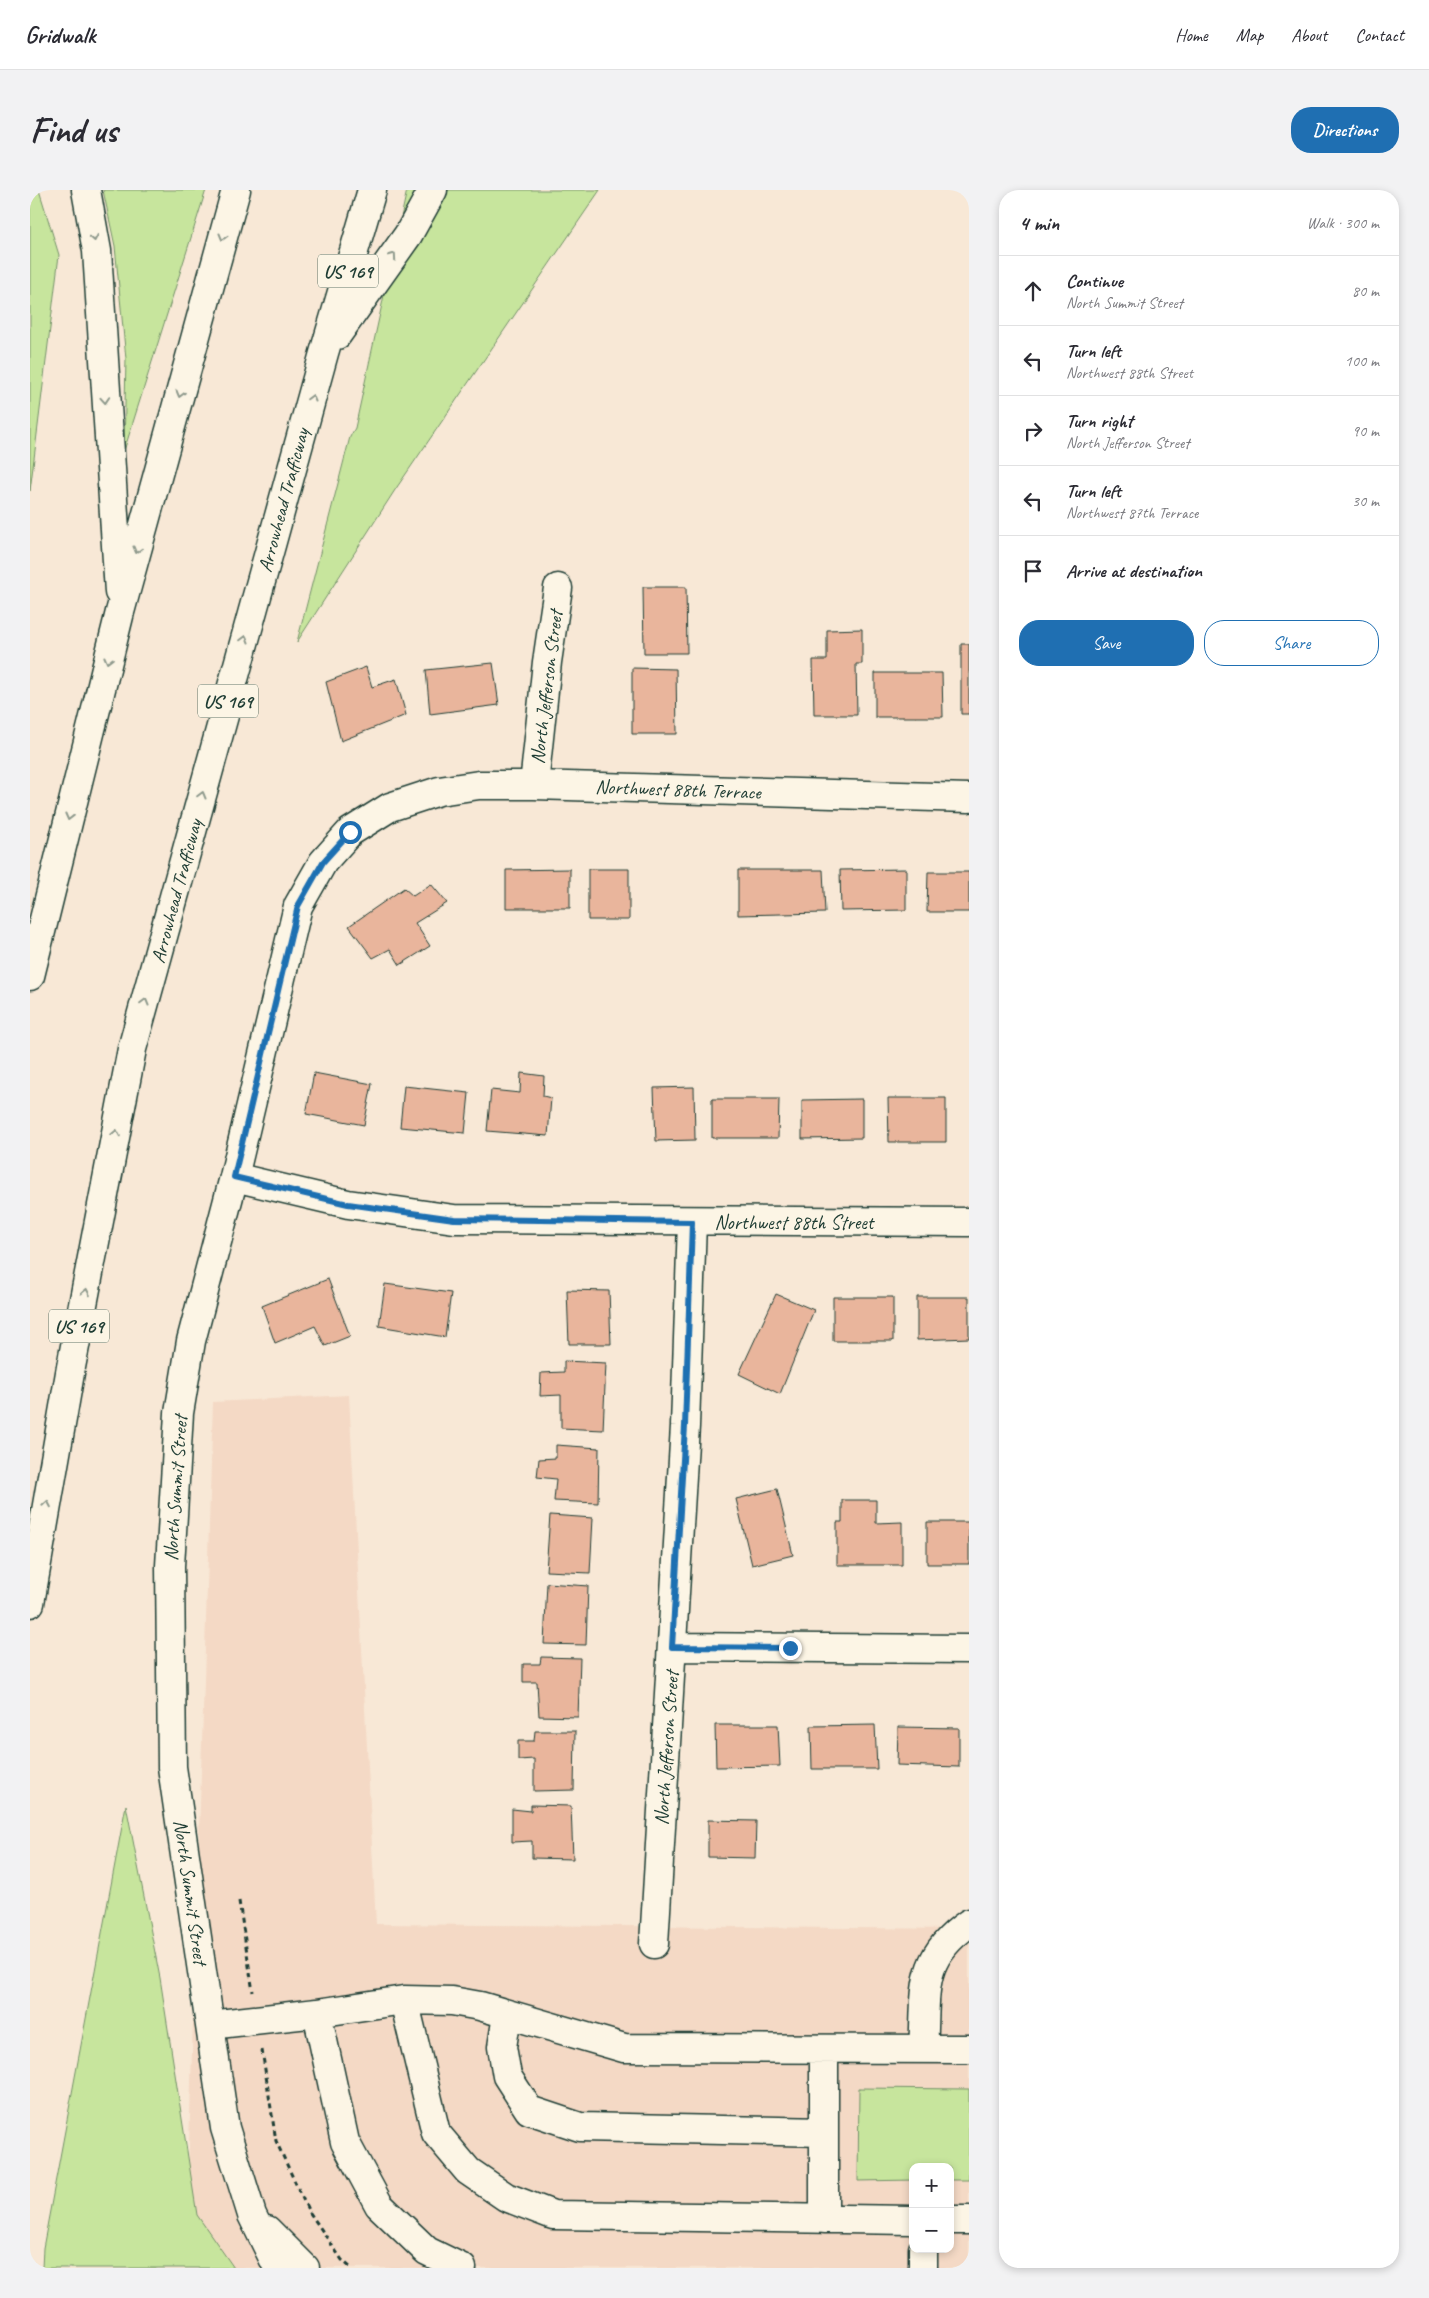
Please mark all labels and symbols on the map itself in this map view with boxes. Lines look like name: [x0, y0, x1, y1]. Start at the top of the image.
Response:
one-way arrow: [218, 233, 229, 241]
one-way arrow: [89, 234, 99, 242]
one-way arrow: [387, 252, 396, 262]
road number: US 169: [318, 254, 378, 288]
one-way arrow: [175, 389, 186, 398]
one-way arrow: [306, 393, 317, 402]
one-way arrow: [99, 396, 110, 404]
street label: Arrowhead Trafficway: [252, 423, 315, 575]
one-way arrow: [132, 546, 143, 555]
street label: North Jefferson Street: [525, 606, 569, 765]
one-way arrow: [240, 635, 250, 643]
one-way arrow: [103, 655, 114, 664]
road number: US 169: [198, 684, 258, 718]
street label: Northwest 88th Terrace: [595, 774, 763, 805]
one-way arrow: [197, 792, 207, 800]
one-way arrow: [64, 813, 75, 822]
street label: Arrowhead Trafficway: [145, 814, 208, 966]
route start: [339, 821, 362, 844]
one-way arrow: [139, 998, 150, 1007]
one-way arrow: [111, 1128, 121, 1137]
street label: Northwest 88th Street: [715, 1210, 876, 1235]
one-way arrow: [80, 1288, 90, 1297]
road number: US 169: [49, 1310, 109, 1342]
street label: North Summit Street: [158, 1411, 193, 1562]
one-way arrow: [42, 1499, 52, 1508]
route end: [779, 1637, 802, 1660]
street label: North Jefferson Street: [649, 1667, 685, 1826]
street label: North Summit Street: [168, 1818, 214, 1969]

